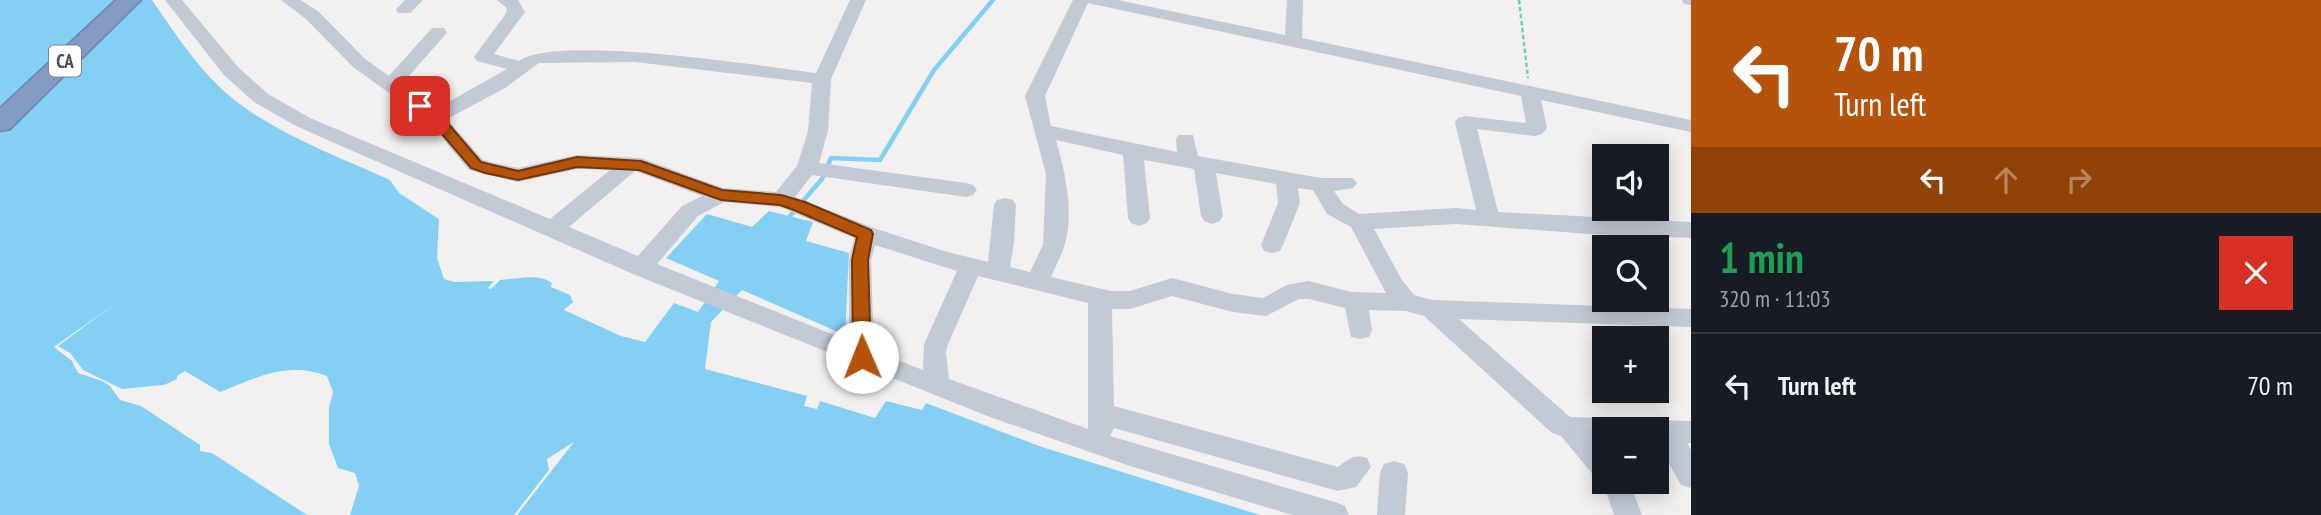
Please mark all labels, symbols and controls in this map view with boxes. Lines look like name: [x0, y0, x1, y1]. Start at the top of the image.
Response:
text: 70 m: [1834, 21, 1923, 85]
icon: left: [1719, 28, 1810, 119]
road number: CA: [49, 45, 81, 76]
pin: [390, 76, 450, 136]
text: Turn left: [1834, 83, 1926, 125]
icon: arrive: [401, 87, 439, 125]
map controls: [1592, 144, 1669, 494]
button: sound: [1592, 144, 1669, 221]
icon: left: [1914, 161, 1952, 199]
icon: ahead: [1987, 161, 2025, 199]
icon: right: [2060, 161, 2098, 199]
text: 1 min: [1719, 230, 1804, 285]
button: search: [1592, 235, 1669, 312]
button: close: [2219, 236, 2293, 310]
text: 320 m · 11:03: [1719, 284, 1831, 313]
position arrow: [825, 320, 899, 394]
button: +: [1592, 326, 1669, 403]
icon: left: [1719, 367, 1757, 405]
text: Turn left: [1778, 369, 1856, 402]
text: 70 m: [2247, 369, 2293, 402]
button: −: [1592, 417, 1669, 494]

